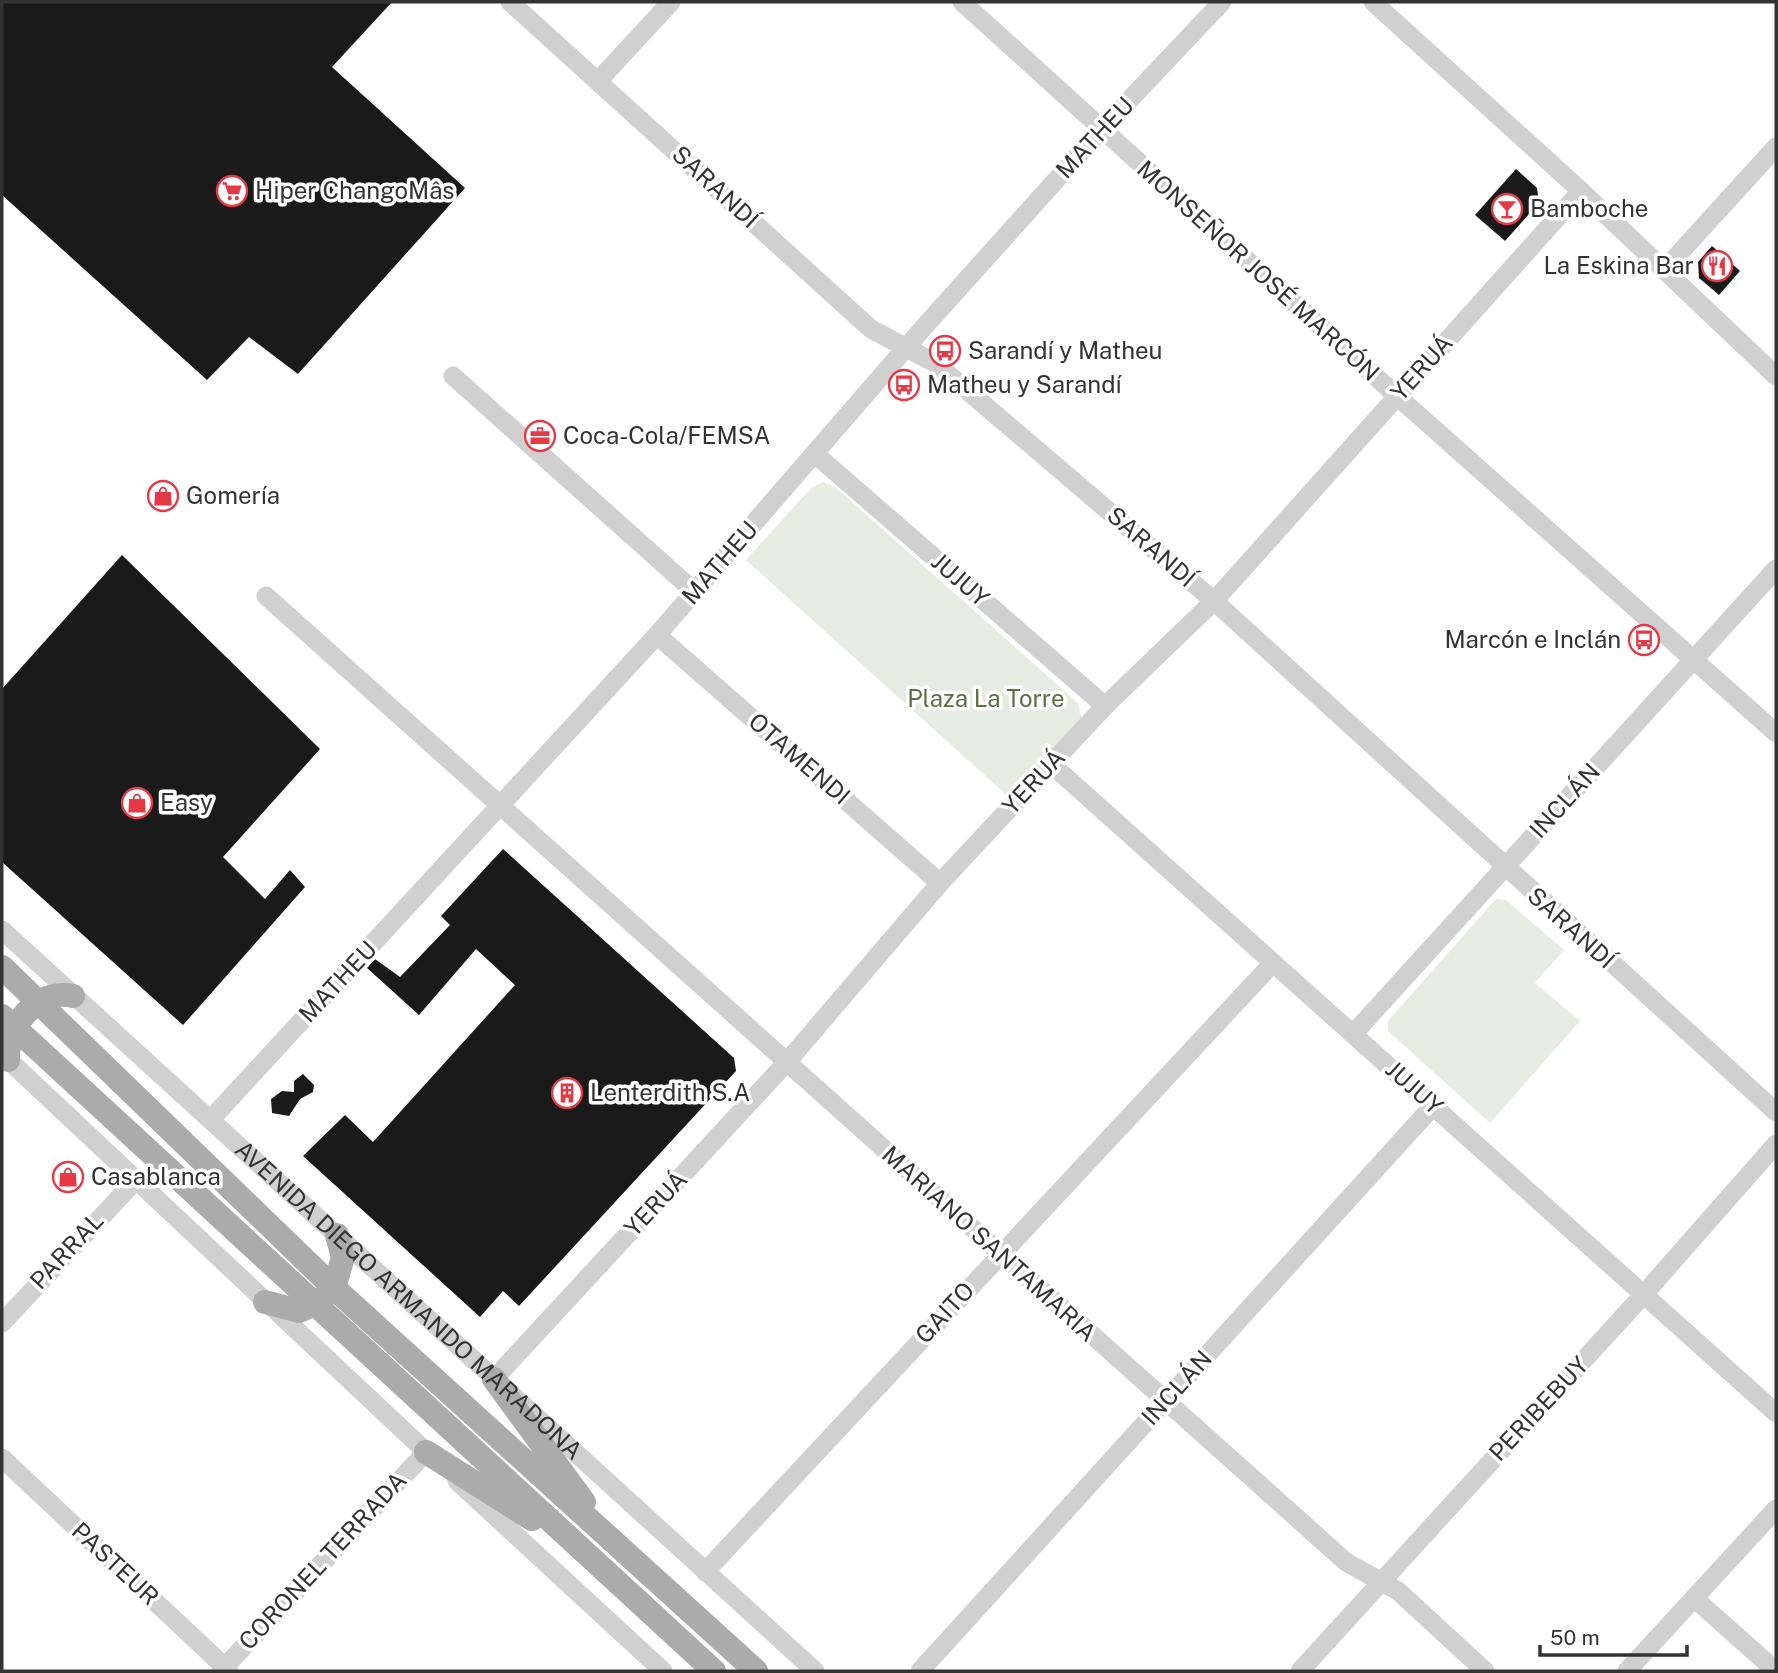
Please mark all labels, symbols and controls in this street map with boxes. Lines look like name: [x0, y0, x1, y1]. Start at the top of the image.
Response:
street label: MATHEU: [1050, 91, 1139, 184]
street label: SARANDÍ: [667, 139, 765, 234]
street label: MONSEÑOR JOSÉ MARCÓN: [1132, 154, 1385, 386]
supermarket icon: Hiper ChangoMâs: [215, 174, 249, 208]
place label: Hiper ChangoMâs: [255, 176, 454, 204]
bar icon: Bamboche: [1490, 192, 1524, 226]
place label: Bamboche: [1530, 194, 1648, 222]
restaurant icon: La Eskina Bar: [1700, 249, 1734, 283]
place label: La Eskina Bar: [1543, 251, 1694, 279]
street label: YERUÁ: [1385, 329, 1458, 406]
bus stop icon: Sarandí y Matheu: [928, 334, 962, 368]
place label: Sarandí y Matheu: [968, 336, 1162, 364]
bus stop icon: Matheu y Sarandí: [887, 368, 921, 402]
place label: Matheu y Sarandí: [927, 370, 1123, 398]
office icon: Coca-Cola/FEMSA: [523, 419, 557, 453]
place label: Coca-Cola/FEMSA: [563, 421, 770, 449]
shop icon: Gomería: [146, 479, 180, 513]
place label: Gomería: [186, 481, 280, 509]
street label: SARANDÍ: [1102, 500, 1202, 593]
street label: MATHEU: [676, 515, 763, 609]
street label: JUJUY: [926, 547, 995, 612]
bus stop icon: Marcón e Inclán: [1627, 623, 1661, 657]
place label: Marcón e Inclán: [1444, 625, 1621, 653]
park label: Plaza La Torre: [907, 684, 1065, 712]
street label: OTAMENDI: [743, 707, 856, 810]
street label: YERUÁ: [996, 743, 1070, 820]
street label: INCLÁN: [1523, 757, 1605, 843]
shop icon: Easy: [120, 786, 154, 820]
place label: Easy: [160, 788, 213, 816]
street label: SARANDÍ: [1522, 881, 1622, 974]
street label: MATHEU: [293, 935, 382, 1028]
street label: JUJUY: [1380, 1054, 1449, 1120]
building icon: Lenterdith S.A: [550, 1076, 584, 1110]
place label: Lenterdith S.A: [590, 1078, 750, 1106]
street label: AVENIDA DIEGO ARMANDO MARADONA: [230, 1135, 588, 1465]
street label: MARIANO SANTAMARIA: [877, 1140, 1102, 1347]
shop icon: Casablanca: [51, 1160, 85, 1194]
place label: Casablanca: [91, 1162, 221, 1190]
street label: YERUÁ: [618, 1165, 692, 1242]
street label: PARRAL: [24, 1206, 109, 1294]
street label: GAITO: [909, 1276, 979, 1349]
street label: INCLÁN: [1135, 1344, 1217, 1430]
street label: PERIBEBUY: [1483, 1350, 1594, 1466]
street label: CORONEL TERRADA: [233, 1466, 412, 1655]
street label: PASTEUR: [66, 1516, 165, 1610]
scale bar: [1540, 1614, 1687, 1658]
text: 50 m: [1550, 1625, 1600, 1650]

